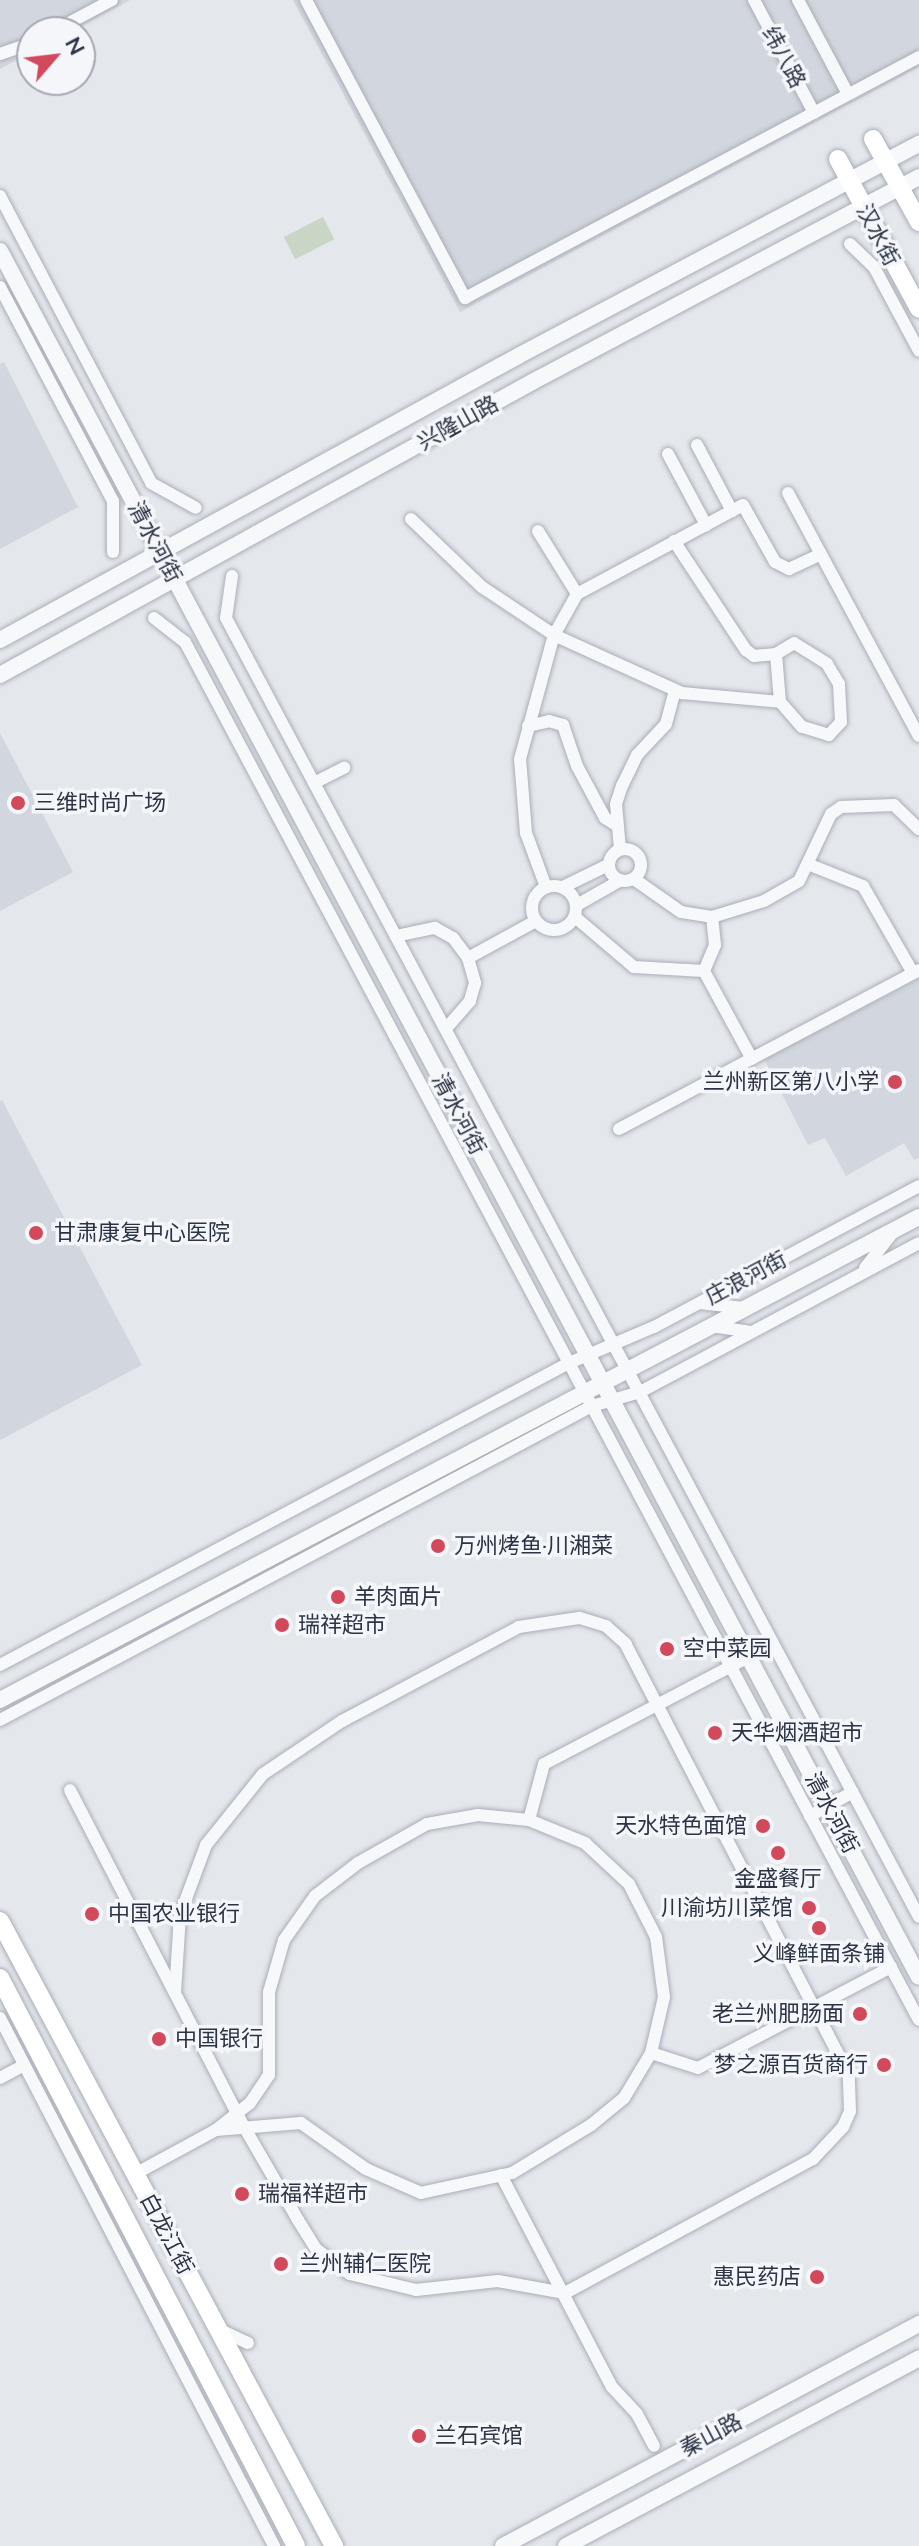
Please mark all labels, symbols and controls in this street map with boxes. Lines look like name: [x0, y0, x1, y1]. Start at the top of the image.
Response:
north arrow: [16, 16, 96, 96]
street label: 纬八路: [757, 22, 811, 92]
text: N: [59, 32, 92, 60]
street label: 汉水街: [851, 200, 905, 270]
street label: 兴隆山路: [413, 390, 503, 456]
street label: 清水河街: [123, 497, 187, 587]
place label: 三维时尚广场: [34, 790, 166, 816]
marker: 三维时尚广场: [9, 794, 27, 812]
street label: 清水河街: [427, 1069, 491, 1159]
place label: 兰州新区第八小学: [703, 1069, 879, 1095]
marker: 兰州新区第八小学: [886, 1073, 904, 1091]
place label: 甘肃康复中心医院: [54, 1220, 230, 1246]
marker: 甘肃康复中心医院: [25, 1222, 47, 1244]
street label: 庄浪河街: [701, 1246, 791, 1310]
place label: 万州烤鱼·川湘菜: [454, 1533, 613, 1559]
marker: 万州烤鱼·川湘菜: [429, 1537, 447, 1555]
place label: 羊肉面片: [354, 1584, 442, 1610]
marker: 羊肉面片: [329, 1588, 347, 1606]
place label: 瑞祥超市: [298, 1612, 386, 1638]
marker: 瑞祥超市: [273, 1616, 291, 1634]
place label: 空中菜园: [683, 1636, 771, 1662]
marker: 空中菜园: [658, 1640, 676, 1658]
place label: 天华烟酒超市: [731, 1720, 863, 1746]
marker: 天华烟酒超市: [706, 1724, 724, 1742]
street label: 清水河街: [800, 1768, 864, 1858]
place label: 天水特色面馆: [615, 1813, 747, 1839]
marker: 天水特色面馆: [754, 1817, 772, 1835]
marker: 金盛餐厅: [769, 1844, 787, 1862]
place label: 金盛餐厅: [734, 1866, 822, 1892]
place label: 川渝坊川菜馆: [661, 1895, 793, 1921]
marker: 川渝坊川菜馆: [800, 1899, 818, 1917]
place label: 中国农业银行: [108, 1901, 240, 1927]
marker: 中国农业银行: [83, 1905, 101, 1923]
marker: 义峰鲜面条铺: [810, 1919, 828, 1937]
place label: 义峰鲜面条铺: [753, 1941, 885, 1967]
place label: 老兰州肥肠面: [712, 2001, 844, 2027]
marker: 老兰州肥肠面: [851, 2005, 869, 2023]
place label: 中国银行: [175, 2026, 263, 2052]
marker: 中国银行: [150, 2030, 168, 2048]
place label: 梦之源百货商行: [714, 2052, 868, 2078]
marker: 梦之源百货商行: [875, 2056, 893, 2074]
place label: 瑞福祥超市: [258, 2181, 368, 2207]
marker: 瑞福祥超市: [233, 2185, 251, 2203]
street label: 白龙江街: [135, 2189, 199, 2279]
place label: 兰州辅仁医院: [299, 2251, 431, 2277]
marker: 兰州辅仁医院: [270, 2253, 292, 2275]
place label: 惠民药店: [713, 2264, 801, 2290]
marker: 惠民药店: [808, 2268, 826, 2286]
street label: 秦山路: [676, 2408, 746, 2462]
place label: 兰石宾馆: [435, 2423, 523, 2449]
marker: 兰石宾馆: [410, 2427, 428, 2445]

